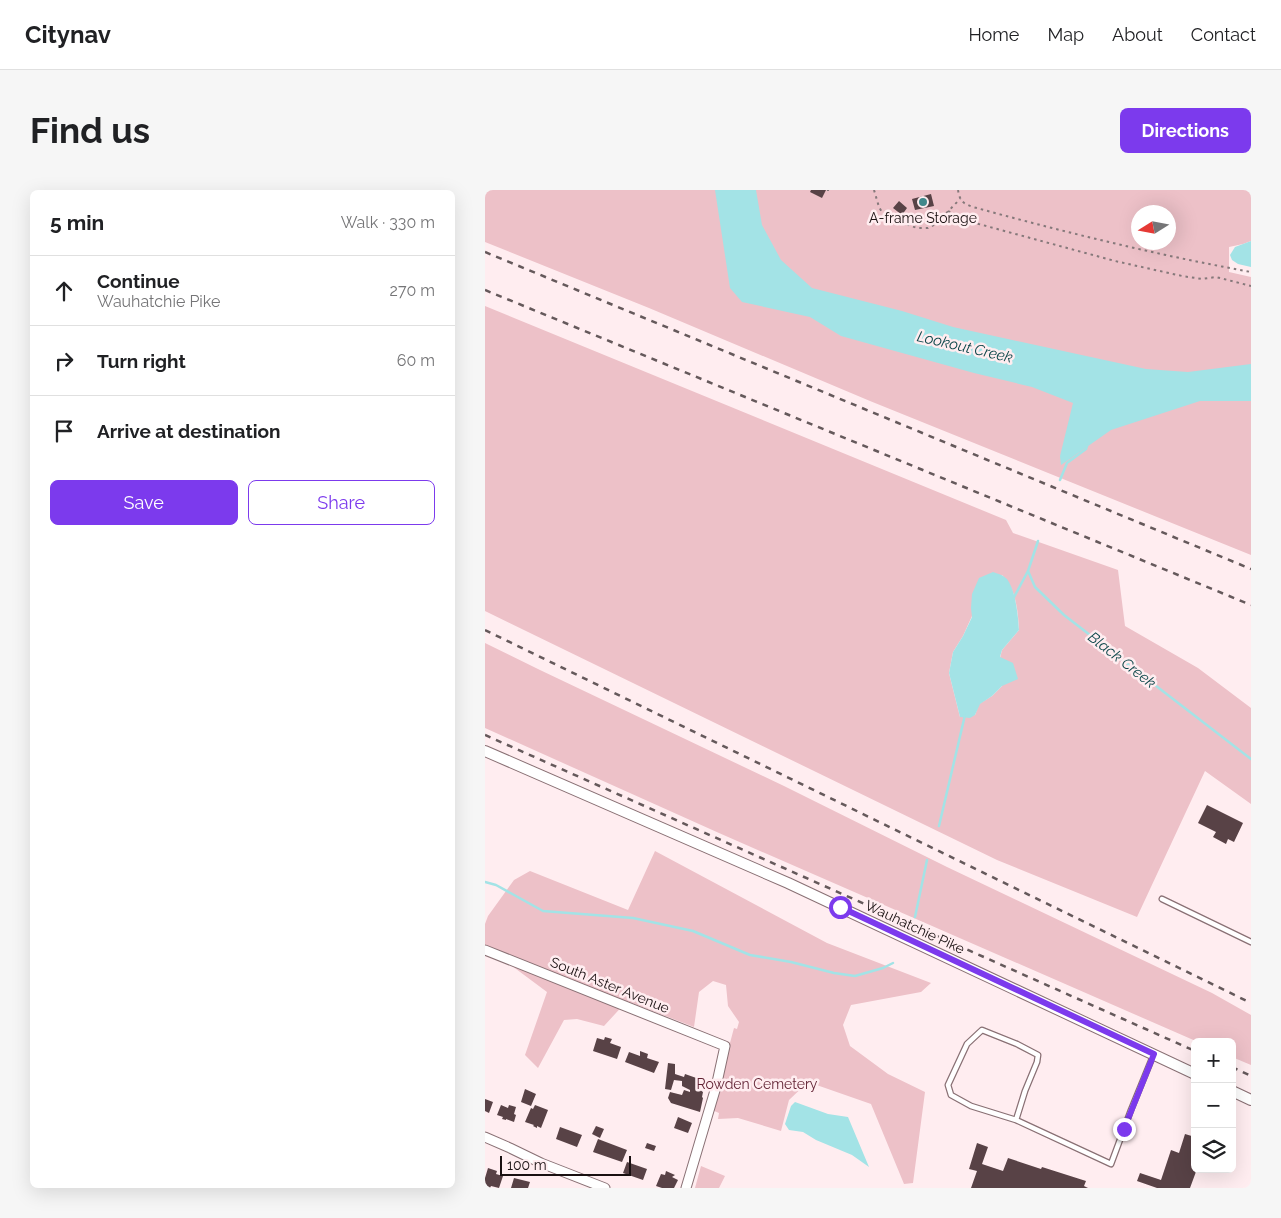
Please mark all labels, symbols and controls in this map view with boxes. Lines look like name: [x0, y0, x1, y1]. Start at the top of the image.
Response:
text: Citynav: [25, 20, 111, 49]
text: Home: [968, 24, 1019, 45]
text: Map: [1047, 24, 1084, 45]
text: About: [1112, 24, 1163, 45]
text: Contact: [1191, 24, 1256, 45]
button: Directions: [1120, 108, 1251, 153]
text: Find us: [30, 110, 150, 151]
marker: A-frame Storage: [917, 196, 929, 208]
north arrow: [1131, 205, 1176, 250]
text: 5 min: [50, 210, 104, 235]
place label: A-frame Storage: [869, 210, 977, 226]
text: Walk · 330 m: [341, 213, 435, 232]
text: Continue: [97, 270, 180, 292]
icon: ahead: [50, 277, 78, 305]
text: 270 m: [390, 281, 435, 300]
text: Wauhatchie Pike: [97, 292, 220, 311]
water label: Lookout Creek: [915, 327, 1015, 367]
icon: right: [50, 347, 78, 375]
text: Turn right: [97, 350, 186, 372]
text: 60 m: [397, 351, 435, 370]
icon: arrive: [50, 417, 78, 445]
text: Arrive at destination: [97, 420, 281, 442]
button: Save: [50, 480, 238, 525]
button: Share: [248, 480, 435, 525]
water label: Black Creek: [1085, 628, 1159, 692]
route start: [829, 896, 852, 919]
street label: Wauhatchie Pike: [863, 897, 967, 957]
street label: South Aster Avenue: [548, 954, 672, 1016]
map controls: [1191, 1038, 1236, 1173]
button: +: [1191, 1038, 1236, 1083]
park label: Rowden Cemetery: [697, 1076, 818, 1092]
button: −: [1191, 1083, 1236, 1128]
route end: [1113, 1118, 1136, 1141]
button: layers: [1191, 1128, 1236, 1173]
scale bar: [500, 1153, 631, 1176]
text: 100 m: [507, 1157, 547, 1173]

